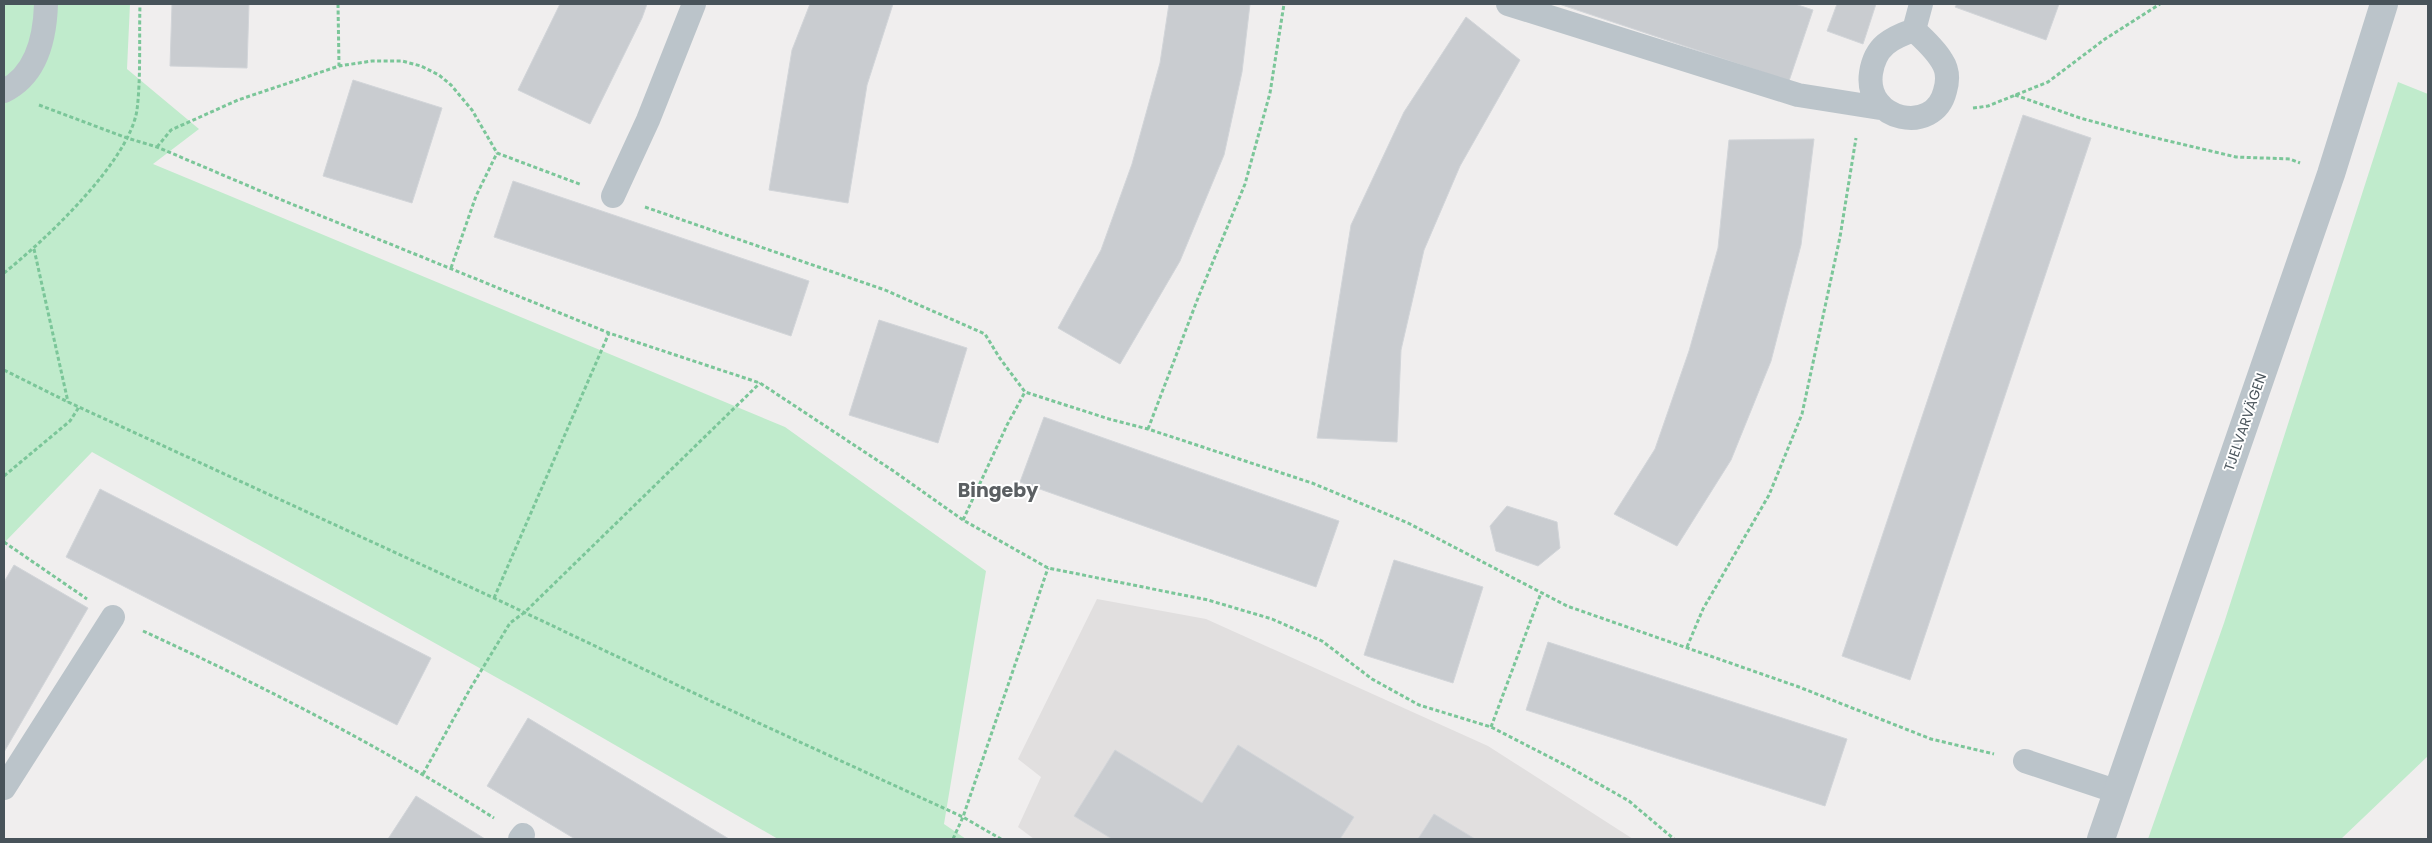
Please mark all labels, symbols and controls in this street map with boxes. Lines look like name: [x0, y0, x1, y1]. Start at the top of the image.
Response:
street label: TJELVARVÄGEN: [2219, 370, 2271, 474]
district label: Bingeby: [958, 477, 1039, 504]

